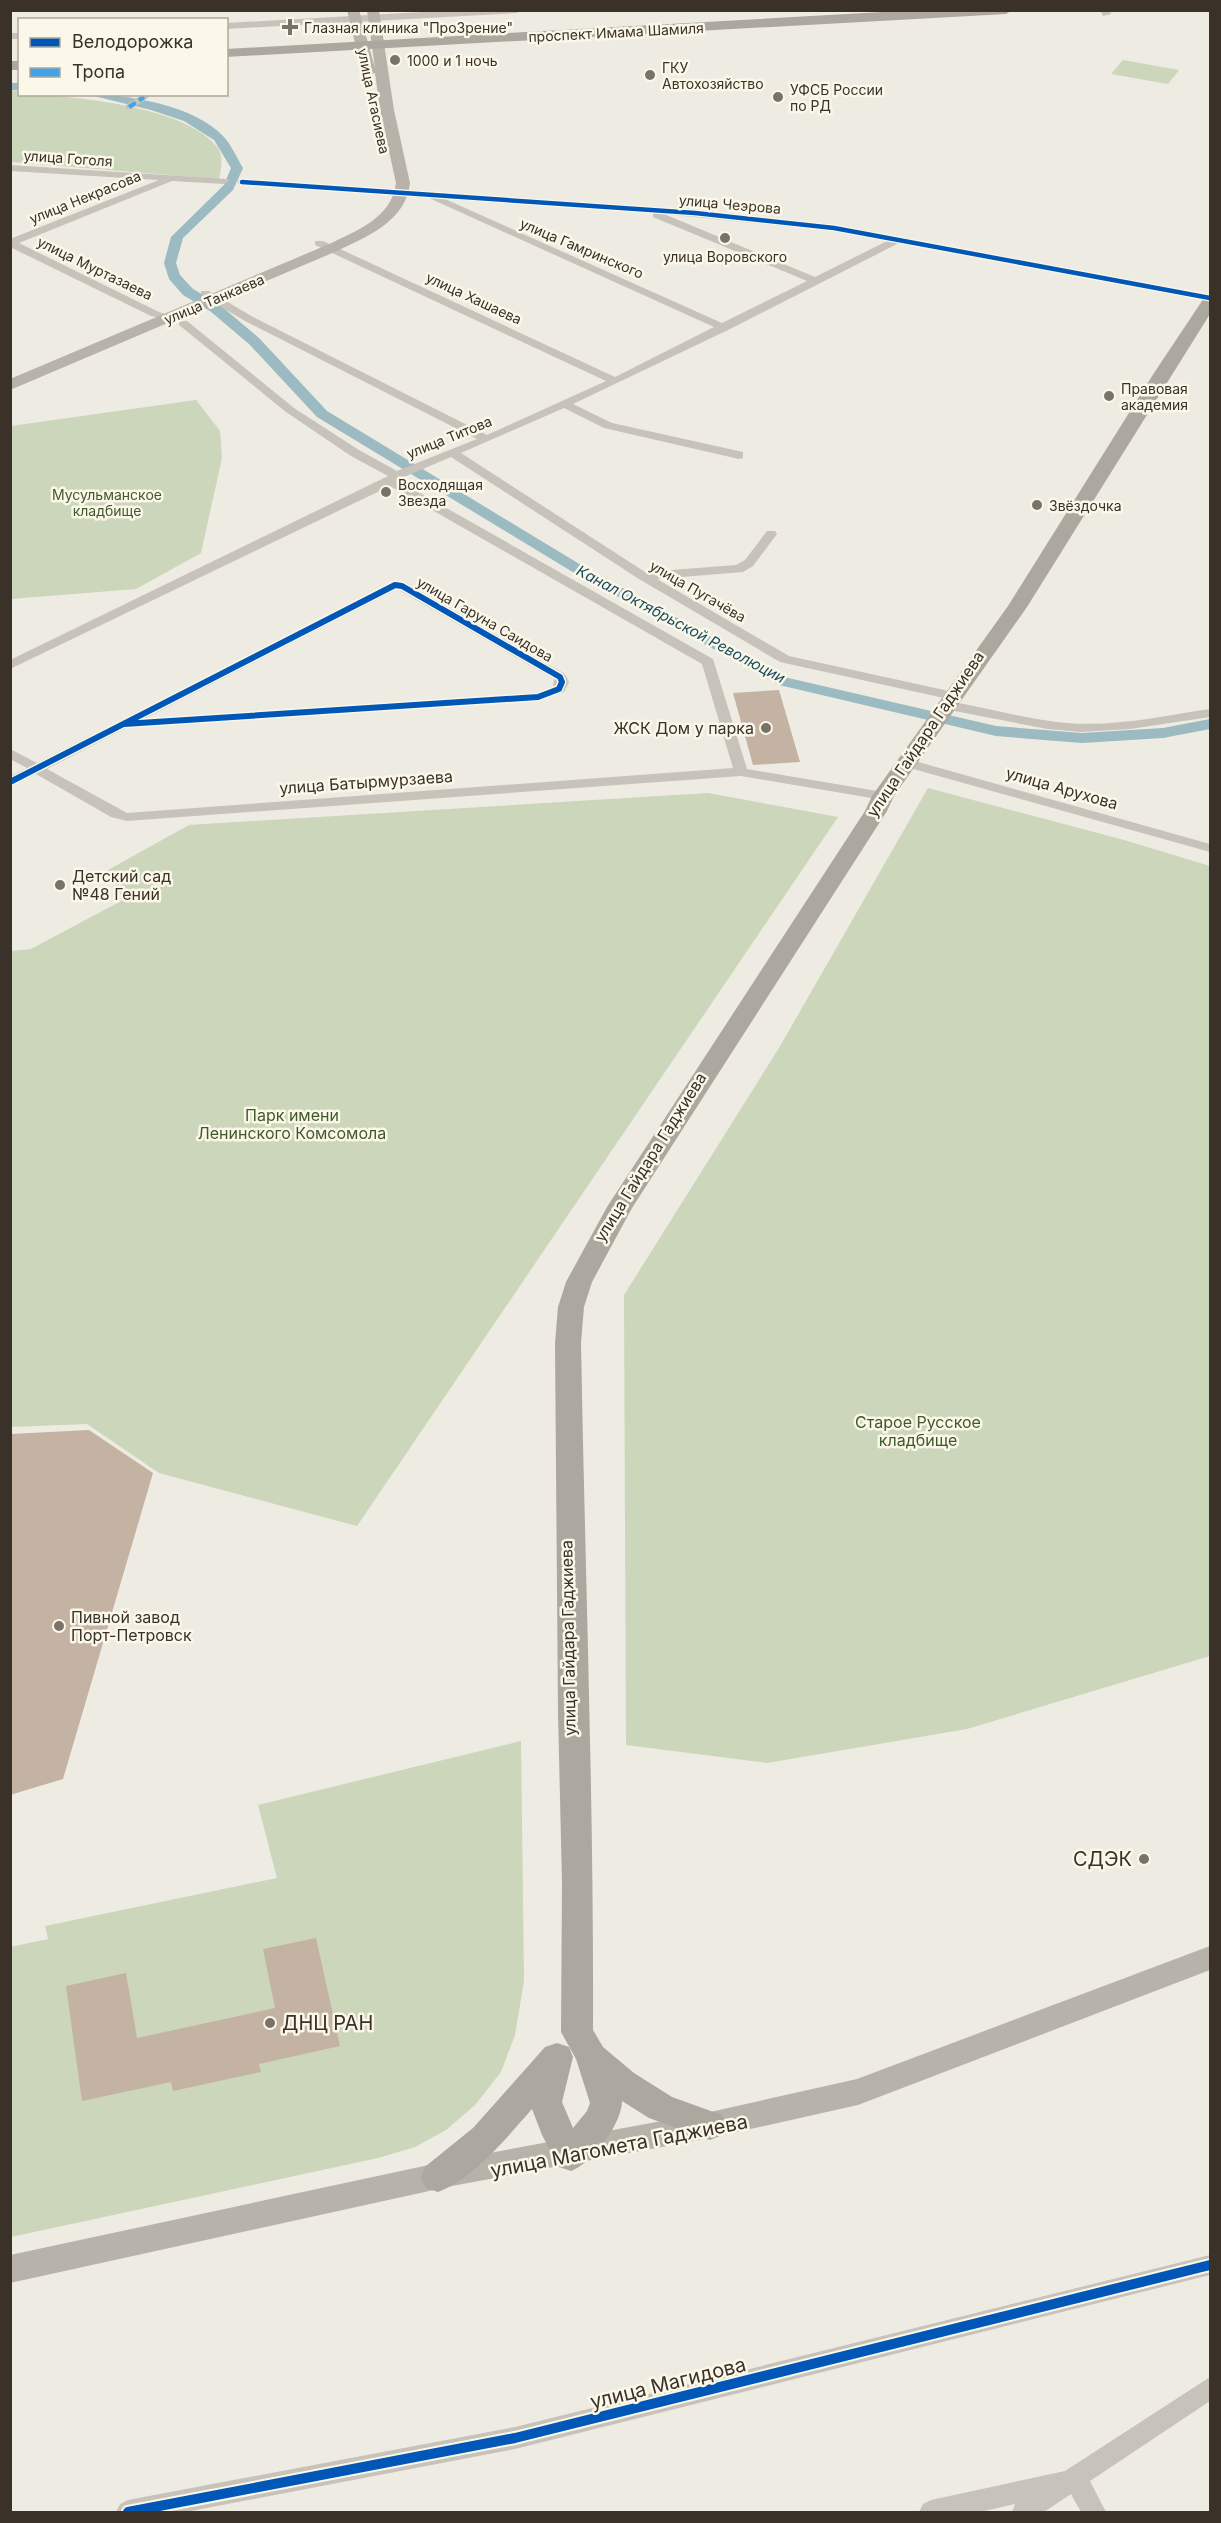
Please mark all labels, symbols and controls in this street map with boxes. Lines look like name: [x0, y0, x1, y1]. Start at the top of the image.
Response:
legend: [18, 18, 228, 96]
marker: Глазная клиника "ПроЗрение": [281, 18, 299, 36]
place label: Глазная клиника "ПроЗрение": [304, 19, 513, 36]
street label: проспект Имама Шамиля: [528, 19, 704, 45]
text: Велодорожка: [72, 31, 193, 52]
street label: улица Агасиева: [355, 47, 393, 155]
place label: 1000 и 1 ночь: [407, 52, 498, 69]
marker: 1000 и 1 ночь: [388, 53, 402, 67]
place label: ГКУ Автохозяйство: [662, 59, 764, 92]
text: Тропа: [72, 61, 125, 82]
marker: ГКУ Автохозяйство: [643, 68, 657, 82]
place label: УФСБ России по РД: [790, 81, 883, 114]
marker: УФСБ России по РД: [771, 90, 785, 104]
street label: улица Гоголя: [23, 146, 113, 170]
street label: улица Некрасова: [27, 167, 143, 227]
street label: улица Чеэрова: [678, 191, 782, 217]
street label: улица Гамринского: [518, 214, 646, 282]
marker: улица Воровского: [718, 231, 732, 245]
street label: улица Муртазаева: [35, 233, 155, 303]
place label: улица Воровского: [663, 248, 787, 265]
street label: улица Хашаева: [423, 268, 525, 328]
street label: улица Танкаева: [161, 270, 267, 328]
place label: Правовая академия: [1121, 380, 1188, 413]
marker: Правовая академия: [1102, 389, 1116, 403]
street label: улица Титова: [404, 412, 494, 462]
place label: Восходящая Звезда: [398, 476, 483, 509]
marker: Восходящая Звезда: [379, 485, 393, 499]
park label: Мусульманское кладбище: [52, 486, 162, 519]
place label: Звёздочка: [1049, 497, 1122, 514]
marker: Звёздочка: [1030, 498, 1044, 512]
street label: улица Пугачёва: [647, 557, 749, 625]
water label: Канал Октябрьской Революции: [573, 561, 789, 687]
street label: улица Гаруна Саидова: [414, 573, 556, 665]
street label: улица Гайдара Гаджиева: [862, 647, 988, 821]
place label: ЖСК Дом у парка: [613, 718, 754, 738]
marker: ЖСК Дом у парка: [759, 721, 773, 735]
street label: улица Арухова: [1004, 762, 1120, 814]
street label: улица Батырмурзаева: [279, 766, 453, 798]
place label: Детский сад №48 Гений: [72, 866, 171, 904]
marker: Детский сад №48 Гений: [53, 878, 67, 892]
street label: улица Гайдара Гаджиева: [590, 1069, 710, 1245]
park label: Парк имени Ленинского Комсомола: [198, 1105, 386, 1143]
park label: Старое Русское кладбище: [855, 1412, 981, 1450]
street label: улица Гайдара Гаджиева: [556, 1540, 580, 1736]
place label: Пивной завод Порт-Петровск: [71, 1607, 192, 1645]
marker: Пивной завод Порт-Петровск: [52, 1619, 66, 1633]
place label: СДЭК: [1073, 1847, 1132, 1871]
marker: СДЭК: [1137, 1852, 1151, 1866]
place label: ДНЦ РАН: [282, 2011, 373, 2035]
marker: ДНЦ РАН: [263, 2016, 277, 2030]
street label: улица Магомета Гаджиева: [488, 2109, 750, 2183]
street label: улица Магидова: [588, 2352, 748, 2414]

